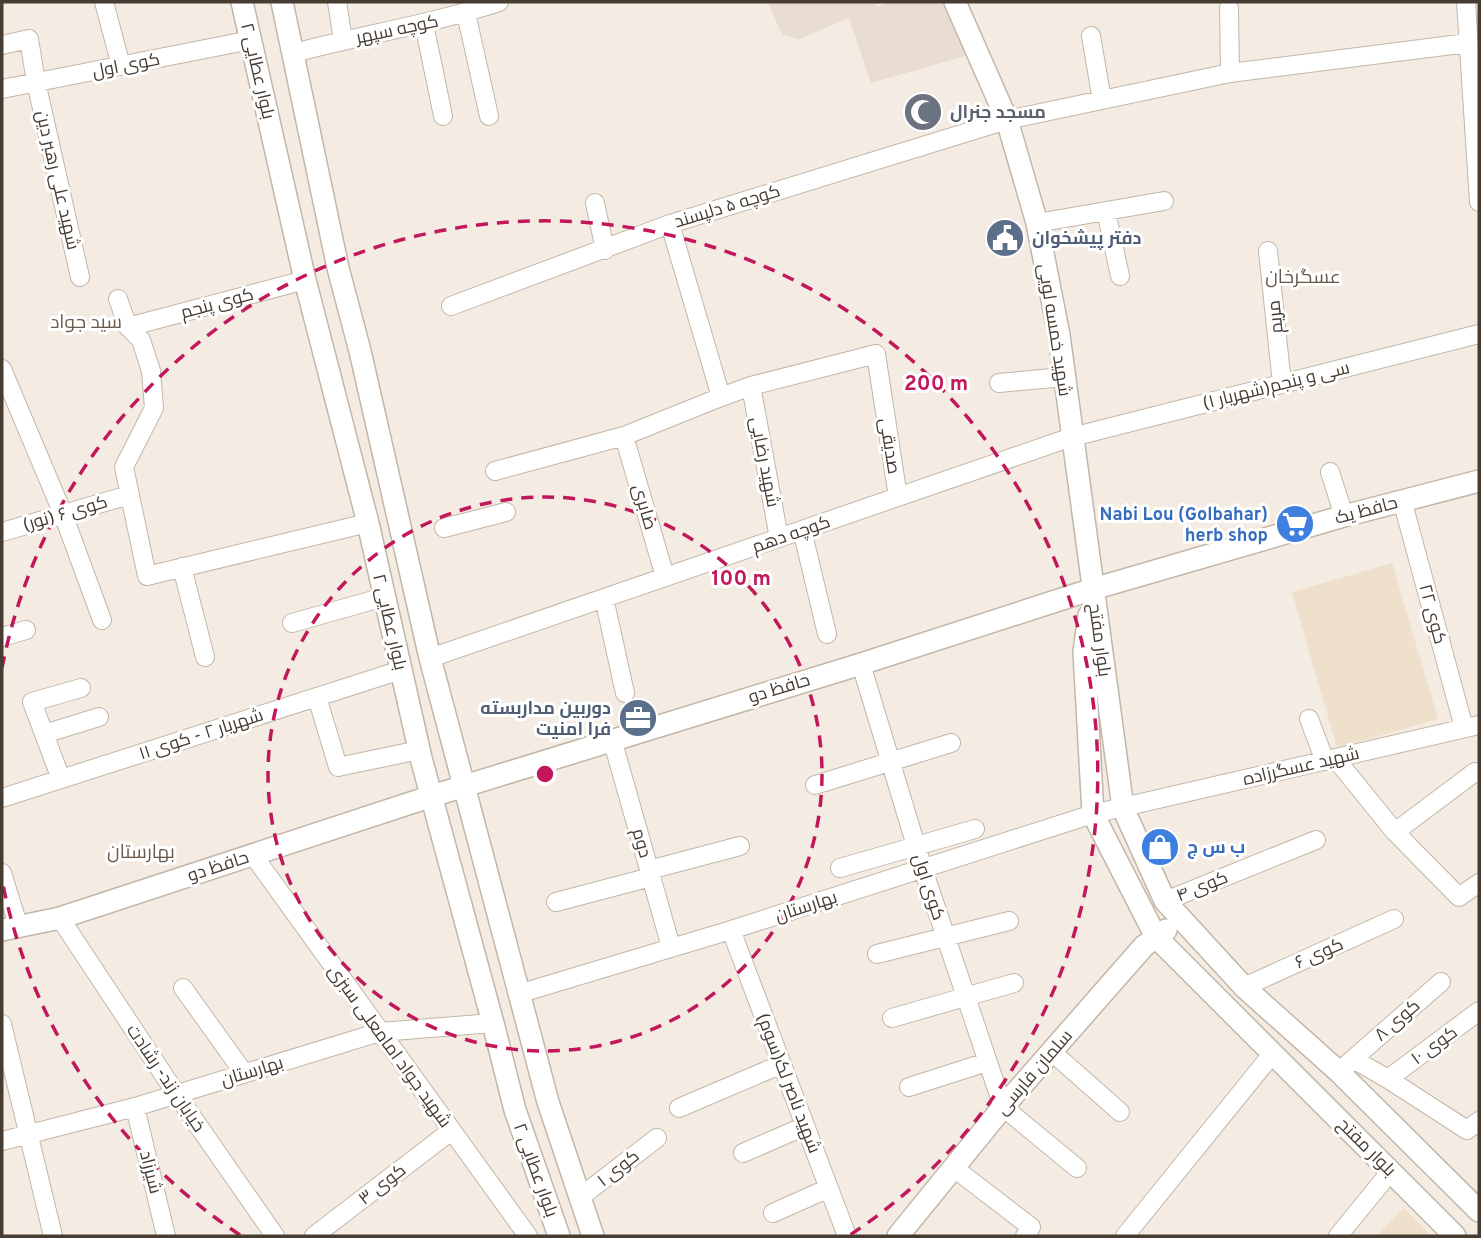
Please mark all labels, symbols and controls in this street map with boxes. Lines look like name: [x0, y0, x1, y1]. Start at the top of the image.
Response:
street label: کوچه سپهر: [353, 11, 441, 51]
street label: بلوار عطایی ۲: [234, 21, 279, 122]
street label: کوی اول: [90, 49, 162, 84]
mosque icon: مسجد جنرال: [902, 91, 944, 133]
place label: مسجد جنرال: [950, 102, 1046, 125]
street label: شهید علی رهبر دین: [29, 108, 84, 252]
street label: کوچه ۵ دلپسند: [672, 180, 783, 234]
public building icon: دفتر پیشخوان: [984, 217, 1026, 259]
place label: دفتر پیشخوان: [1032, 228, 1142, 251]
street label: شهید خمسه لویی: [1032, 262, 1075, 398]
district label: عسگرخان: [1265, 266, 1341, 290]
street label: کوی پنجم: [178, 284, 257, 325]
street label: مریم: [1263, 299, 1290, 335]
district label: سید جواد: [50, 311, 122, 335]
street label: سی و پنجم(شهریار ۱): [1200, 357, 1352, 416]
text: 200 m: [904, 371, 968, 398]
street label: شهید رضایی: [744, 415, 784, 509]
street label: صدیقی: [873, 416, 904, 476]
street label: صابری: [626, 482, 661, 533]
street label: کوی ۶ (نور): [20, 491, 110, 538]
street label: حافظ یک: [1332, 492, 1400, 531]
supermarket icon: Nabi Lou (Golbahar) herb shop: [1274, 503, 1316, 545]
place label: Nabi Lou (Golbahar) herb shop: [1100, 504, 1268, 548]
street label: کوچه دهم: [749, 511, 834, 560]
text: 100 m: [711, 566, 771, 593]
street label: بلوار عطایی ۲: [366, 572, 411, 673]
street label: کوی ۲۲: [1413, 582, 1451, 647]
street label: بلوار مفتح: [1082, 602, 1115, 679]
street label: حافظ دو: [746, 669, 813, 710]
office icon: دوربین مداربسته فرا امنیت: [617, 697, 659, 739]
place label: دوربین مداربسته فرا امنیت: [480, 698, 611, 742]
street label: شهریار ۲ - کوی ۱۱: [136, 704, 267, 766]
street label: شهید عسگرزاده: [1241, 743, 1362, 792]
centre of rings: [533, 762, 557, 786]
street label: دوم: [625, 826, 656, 861]
shop icon: ب س ج: [1139, 826, 1181, 868]
place label: ب س ج: [1187, 837, 1245, 860]
district label: بهارستان: [107, 841, 175, 865]
street label: حافظ دو: [185, 847, 252, 888]
street label: کوی اول: [906, 851, 949, 924]
street label: کوی ۴: [1173, 867, 1232, 908]
street label: بهارستان: [772, 887, 841, 928]
street label: کوی ۶: [1292, 934, 1347, 975]
street label: شهید جواد امامعلی سبزی: [322, 961, 456, 1133]
street label: کوی ۸: [1370, 995, 1426, 1047]
street label: شهید ناصر لک(سوم): [750, 1010, 825, 1157]
street label: خیابان زند- رشادت: [120, 1020, 209, 1137]
street label: کوی ۱۰: [1407, 1022, 1463, 1071]
street label: سلمان فارسی: [992, 1025, 1079, 1120]
street label: بهارستان: [218, 1052, 287, 1093]
street label: بلوار مفتح: [1332, 1114, 1400, 1182]
street label: بلوار عطایی ۲: [507, 1120, 562, 1221]
street label: کوی ۱: [593, 1145, 645, 1193]
street label: شیرزاد: [133, 1148, 166, 1196]
street label: کوی ۳: [354, 1159, 411, 1211]

